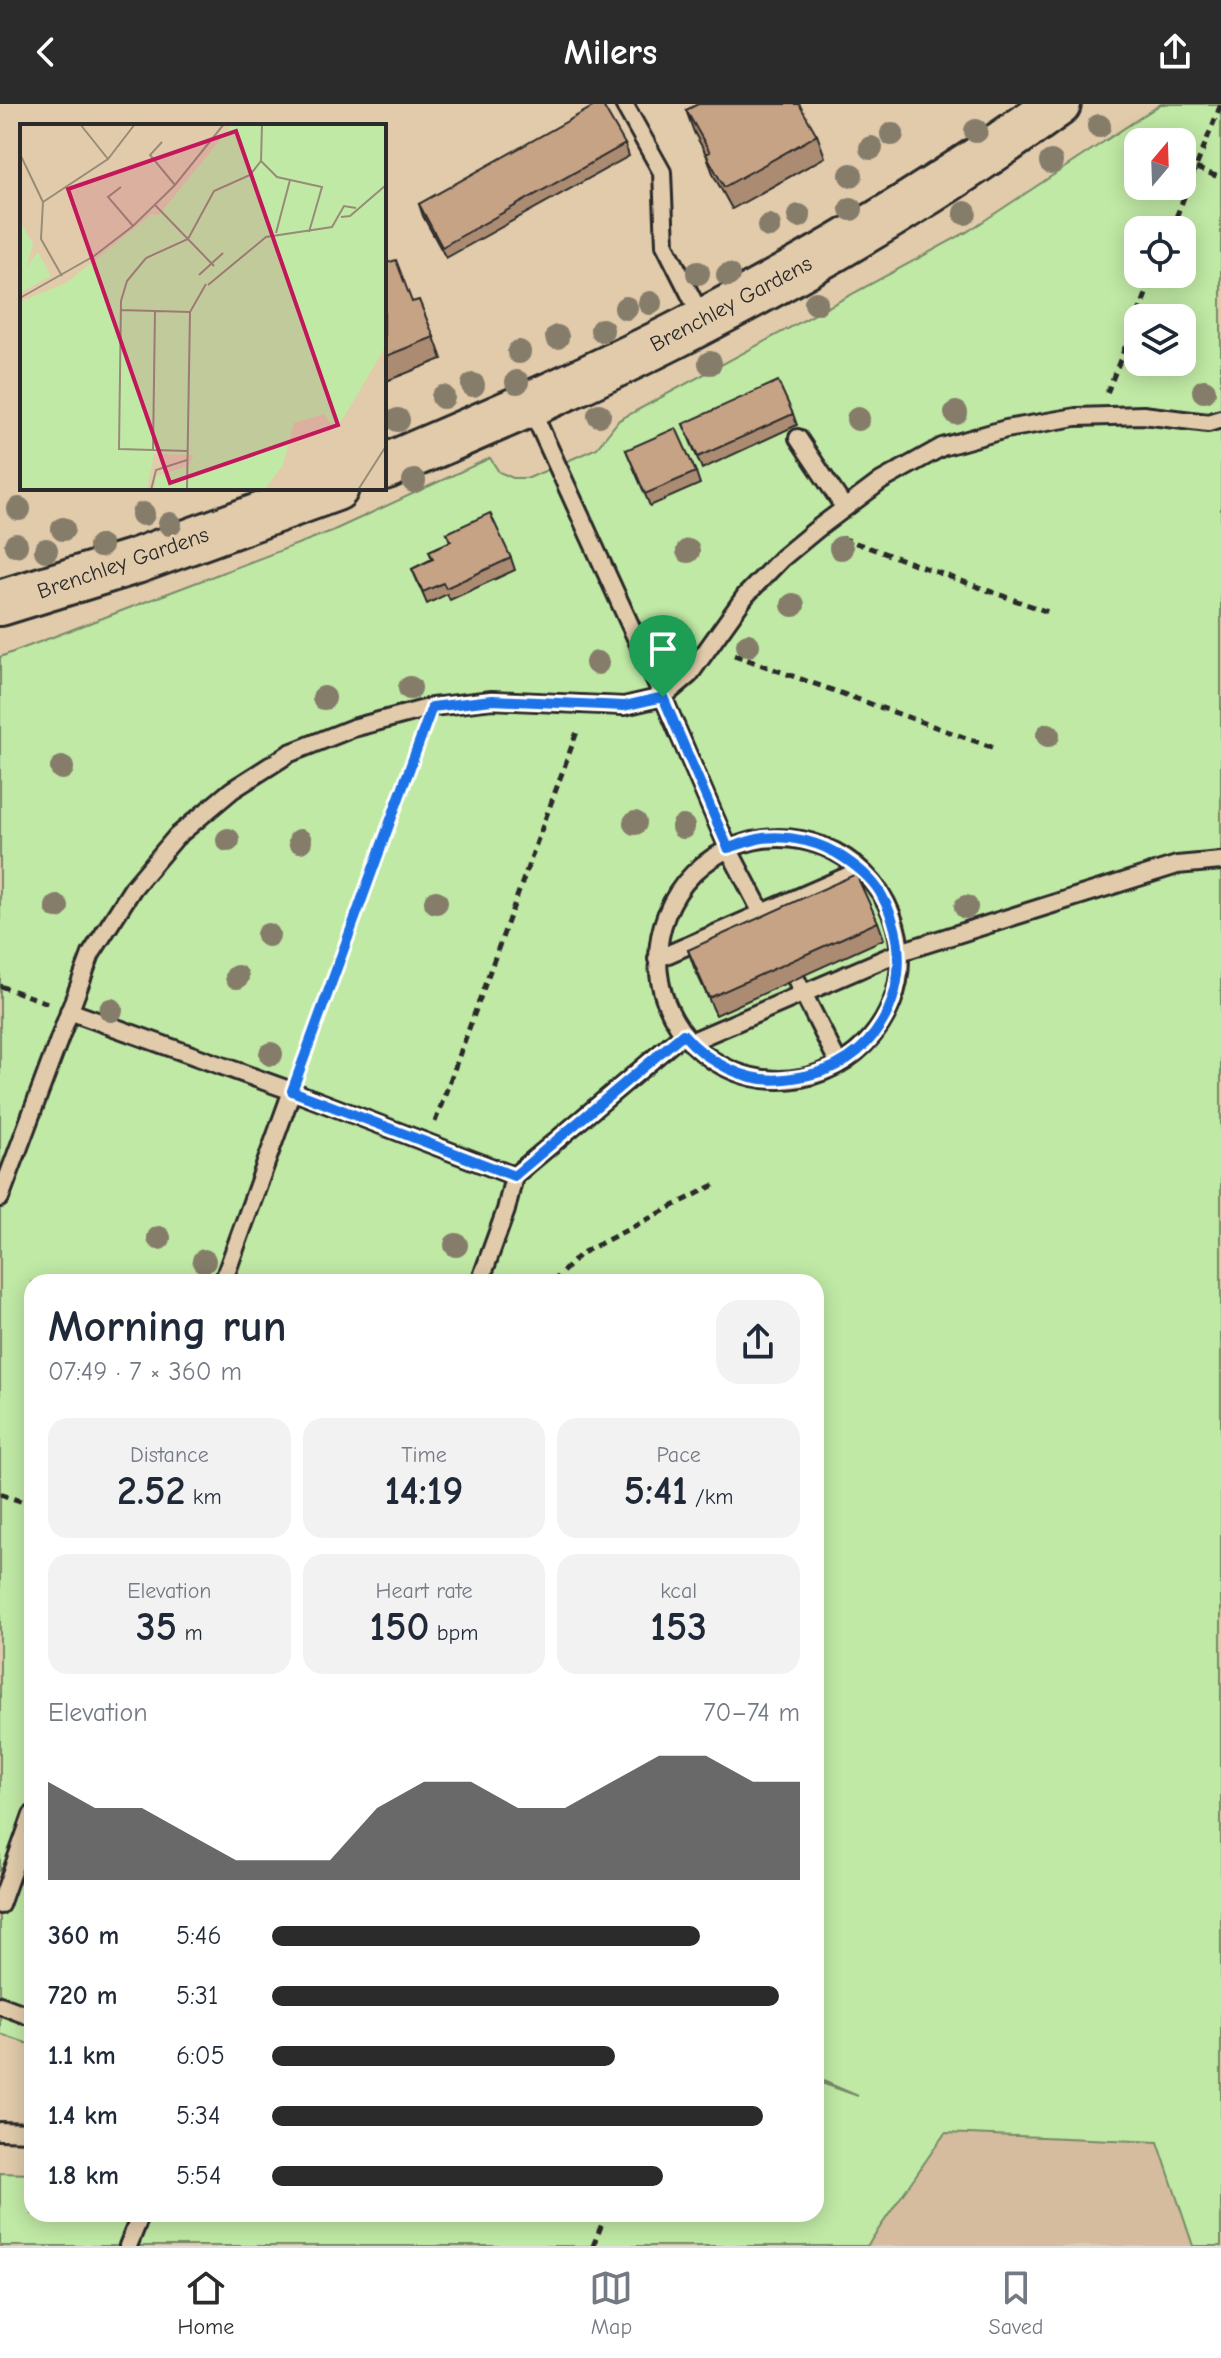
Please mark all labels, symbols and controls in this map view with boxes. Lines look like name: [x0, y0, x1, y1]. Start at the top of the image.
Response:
icon: back: [24, 30, 68, 74]
icon: share: [1153, 30, 1197, 74]
text: Milers: [564, 32, 657, 73]
inset map: [20, 124, 386, 490]
north arrow: [1124, 128, 1196, 200]
map controls: [1124, 128, 1196, 376]
button: locate: [1124, 216, 1196, 288]
street label: Brenchley Gardens: [646, 250, 816, 358]
button: layers: [1124, 304, 1196, 376]
street label: Brenchley Gardens: [34, 521, 212, 605]
pin: [629, 615, 697, 697]
icon: arrive: [641, 627, 685, 671]
button: share: [716, 1300, 800, 1384]
text: Morning run: [48, 1301, 287, 1352]
text: 07:49 · 7 × 360 m: [48, 1357, 242, 1387]
text: Distance: [130, 1442, 209, 1468]
text: Time: [401, 1442, 447, 1468]
text: Pace: [656, 1442, 701, 1468]
text: 2.52: [117, 1468, 185, 1514]
text: 14:19: [384, 1468, 463, 1514]
text: 5:41: [624, 1468, 688, 1514]
text: km: [185, 1484, 222, 1510]
text: /km: [688, 1484, 734, 1510]
text: Elevation: [127, 1578, 211, 1604]
text: Heart rate: [375, 1578, 472, 1604]
text: kcal: [660, 1578, 697, 1604]
text: 35: [136, 1604, 177, 1650]
text: 150: [370, 1604, 429, 1650]
text: 153: [650, 1604, 707, 1650]
text: m: [177, 1620, 203, 1646]
text: bpm: [429, 1620, 478, 1646]
text: Elevation: [48, 1698, 148, 1728]
text: 70–74 m: [703, 1698, 800, 1728]
text: 360 m: [48, 1921, 119, 1951]
text: 5:46: [176, 1921, 221, 1951]
text: 720 m: [48, 1981, 117, 2011]
text: 5:31: [176, 1981, 218, 2011]
text: 1.1 km: [48, 2041, 116, 2071]
text: 6:05: [176, 2041, 225, 2071]
text: 1.4 km: [48, 2101, 118, 2131]
text: 5:34: [176, 2101, 221, 2131]
text: 1.8 km: [48, 2161, 119, 2191]
text: 5:54: [176, 2161, 221, 2191]
tab: Home: [178, 2266, 234, 2340]
tab: Map: [589, 2266, 633, 2340]
tab: Saved: [989, 2266, 1043, 2340]

